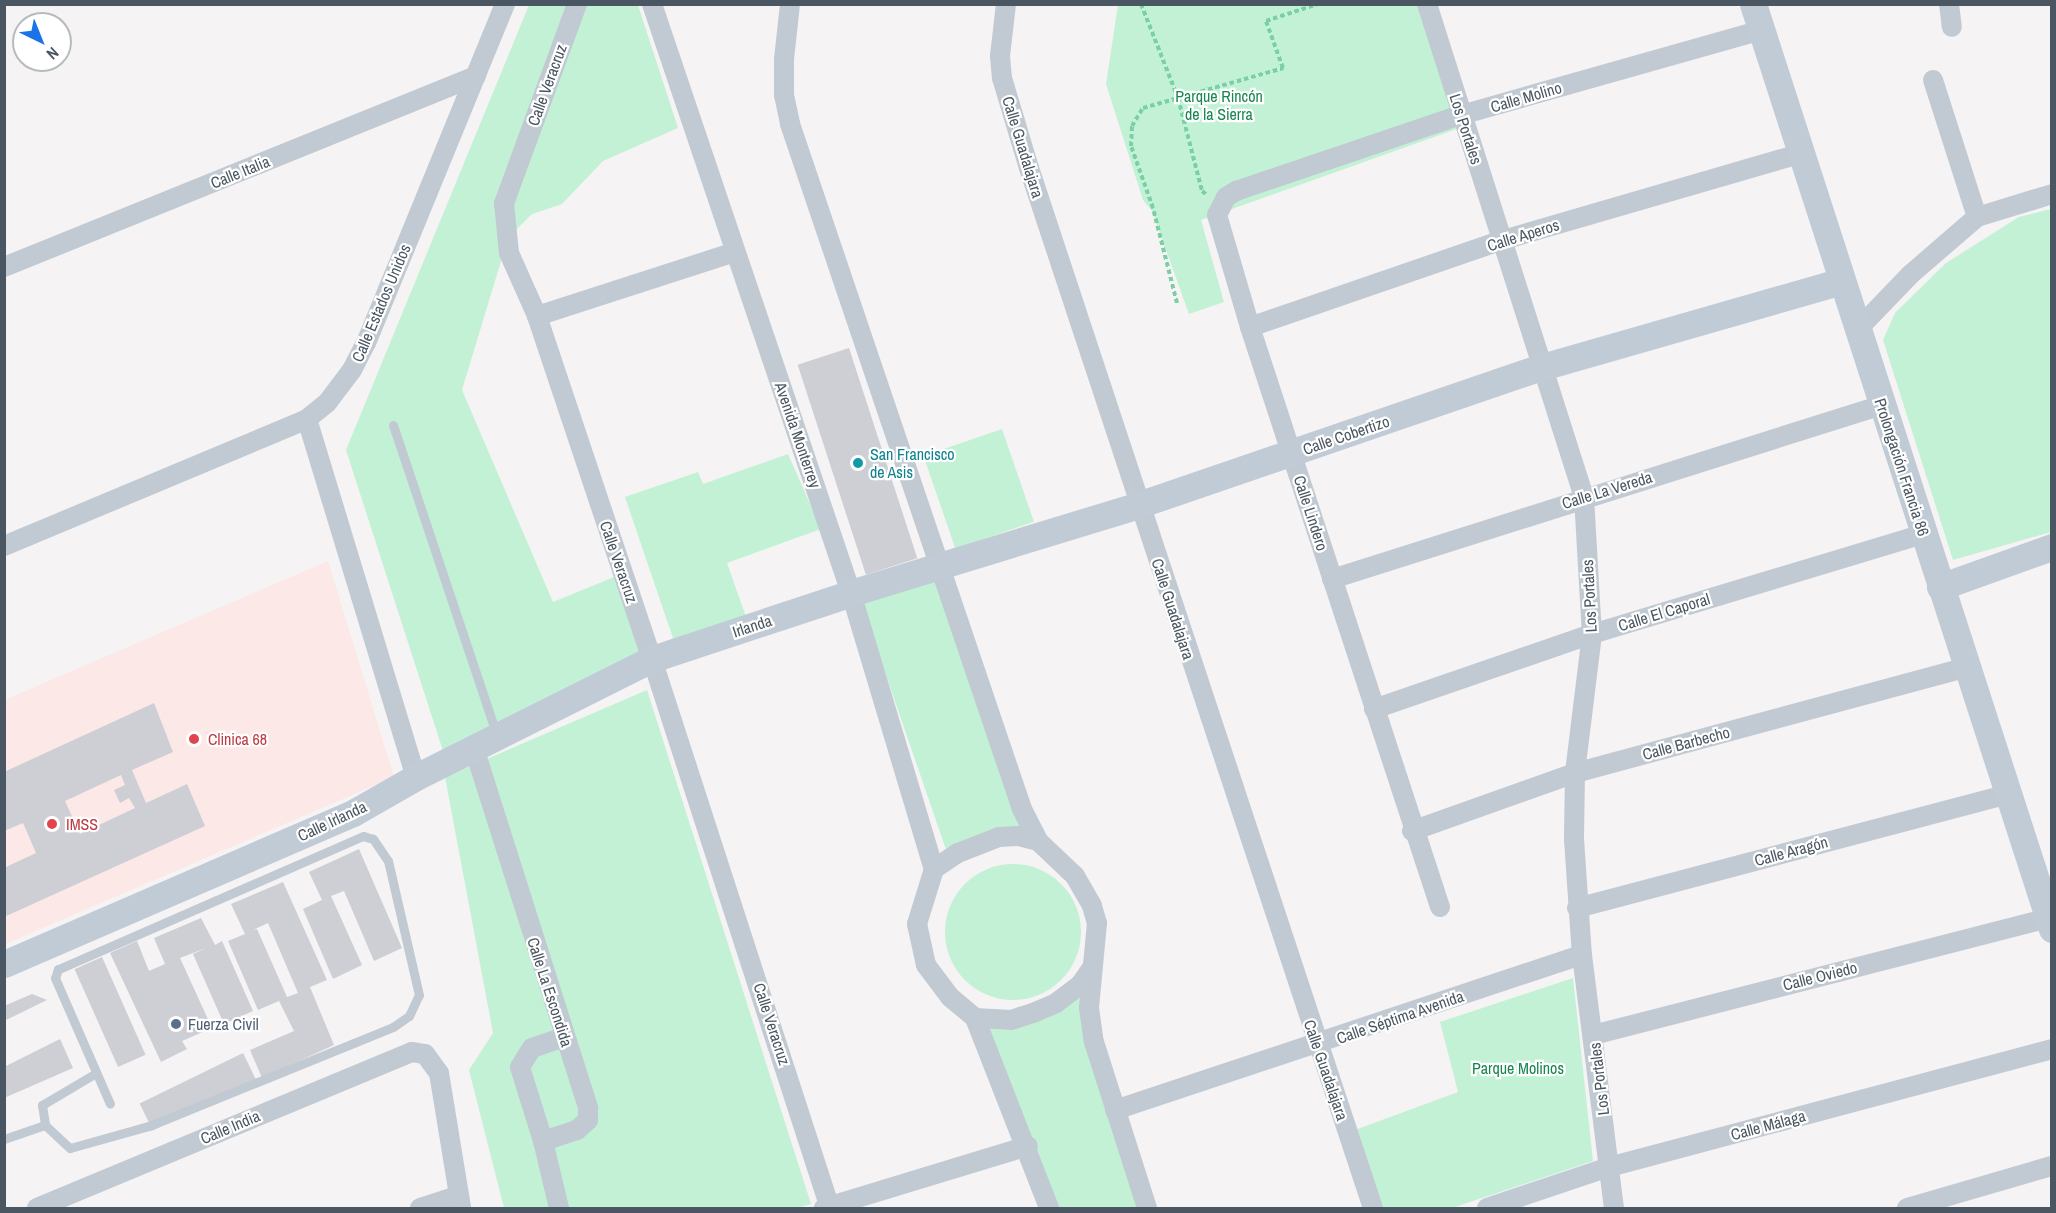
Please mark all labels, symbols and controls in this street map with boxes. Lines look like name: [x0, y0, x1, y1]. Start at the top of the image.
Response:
north arrow: [12, 12, 72, 72]
text: N: [42, 42, 64, 65]
street label: Calle Veracruz: [523, 42, 571, 128]
street label: Calle Molino: [1488, 78, 1564, 116]
park label: Parque Rincón de la Sierra: [1175, 86, 1263, 124]
street label: Los Portales: [1446, 91, 1486, 167]
street label: Calle Guadalajara: [998, 94, 1048, 200]
street label: Calle Italia: [208, 151, 272, 193]
street label: Calle Aperos: [1484, 215, 1562, 255]
street label: Calle Estados Unidos: [348, 241, 414, 365]
street label: Avenida Monterrey: [771, 380, 825, 490]
street label: Prolongación Francia 86: [1871, 396, 1933, 538]
street label: Calle Cobertizo: [1300, 411, 1392, 459]
place label: San Francisco de Asis: [870, 444, 955, 482]
marker: San Francisco de Asis: [851, 456, 865, 470]
street label: Calle La Vereda: [1560, 467, 1654, 513]
street label: Calle Lindero: [1290, 473, 1332, 553]
street label: Calle Veracruz: [596, 519, 642, 605]
street label: Calle Guadalajara: [1148, 556, 1198, 662]
street label: Los Portales: [1578, 559, 1600, 633]
street label: Calle El Caporal: [1616, 589, 1712, 635]
street label: Irlanda: [730, 611, 774, 641]
street label: Calle Barbecho: [1640, 722, 1732, 764]
place label: Clinica 68: [208, 729, 267, 749]
marker: Clinica 68: [185, 730, 203, 748]
street label: Calle Irlanda: [295, 797, 369, 845]
place label: IMSS: [66, 814, 98, 834]
marker: IMSS: [43, 815, 61, 833]
street label: Calle Aragón: [1752, 832, 1830, 870]
street label: Calle La Escondida: [523, 935, 577, 1049]
street label: Calle Oviedo: [1781, 958, 1859, 994]
street label: Calle Veracruz: [750, 980, 794, 1068]
street label: Calle Séptima Avenida: [1334, 986, 1466, 1048]
place label: Fuerza Civil: [188, 1014, 259, 1034]
marker: Fuerza Civil: [169, 1017, 183, 1031]
street label: Calle Guadalajara: [1300, 1017, 1352, 1123]
street label: Los Portales: [1585, 1042, 1613, 1116]
park label: Parque Molinos: [1472, 1058, 1564, 1078]
street label: Calle India: [197, 1106, 263, 1148]
street label: Calle Málaga: [1729, 1106, 1807, 1144]

